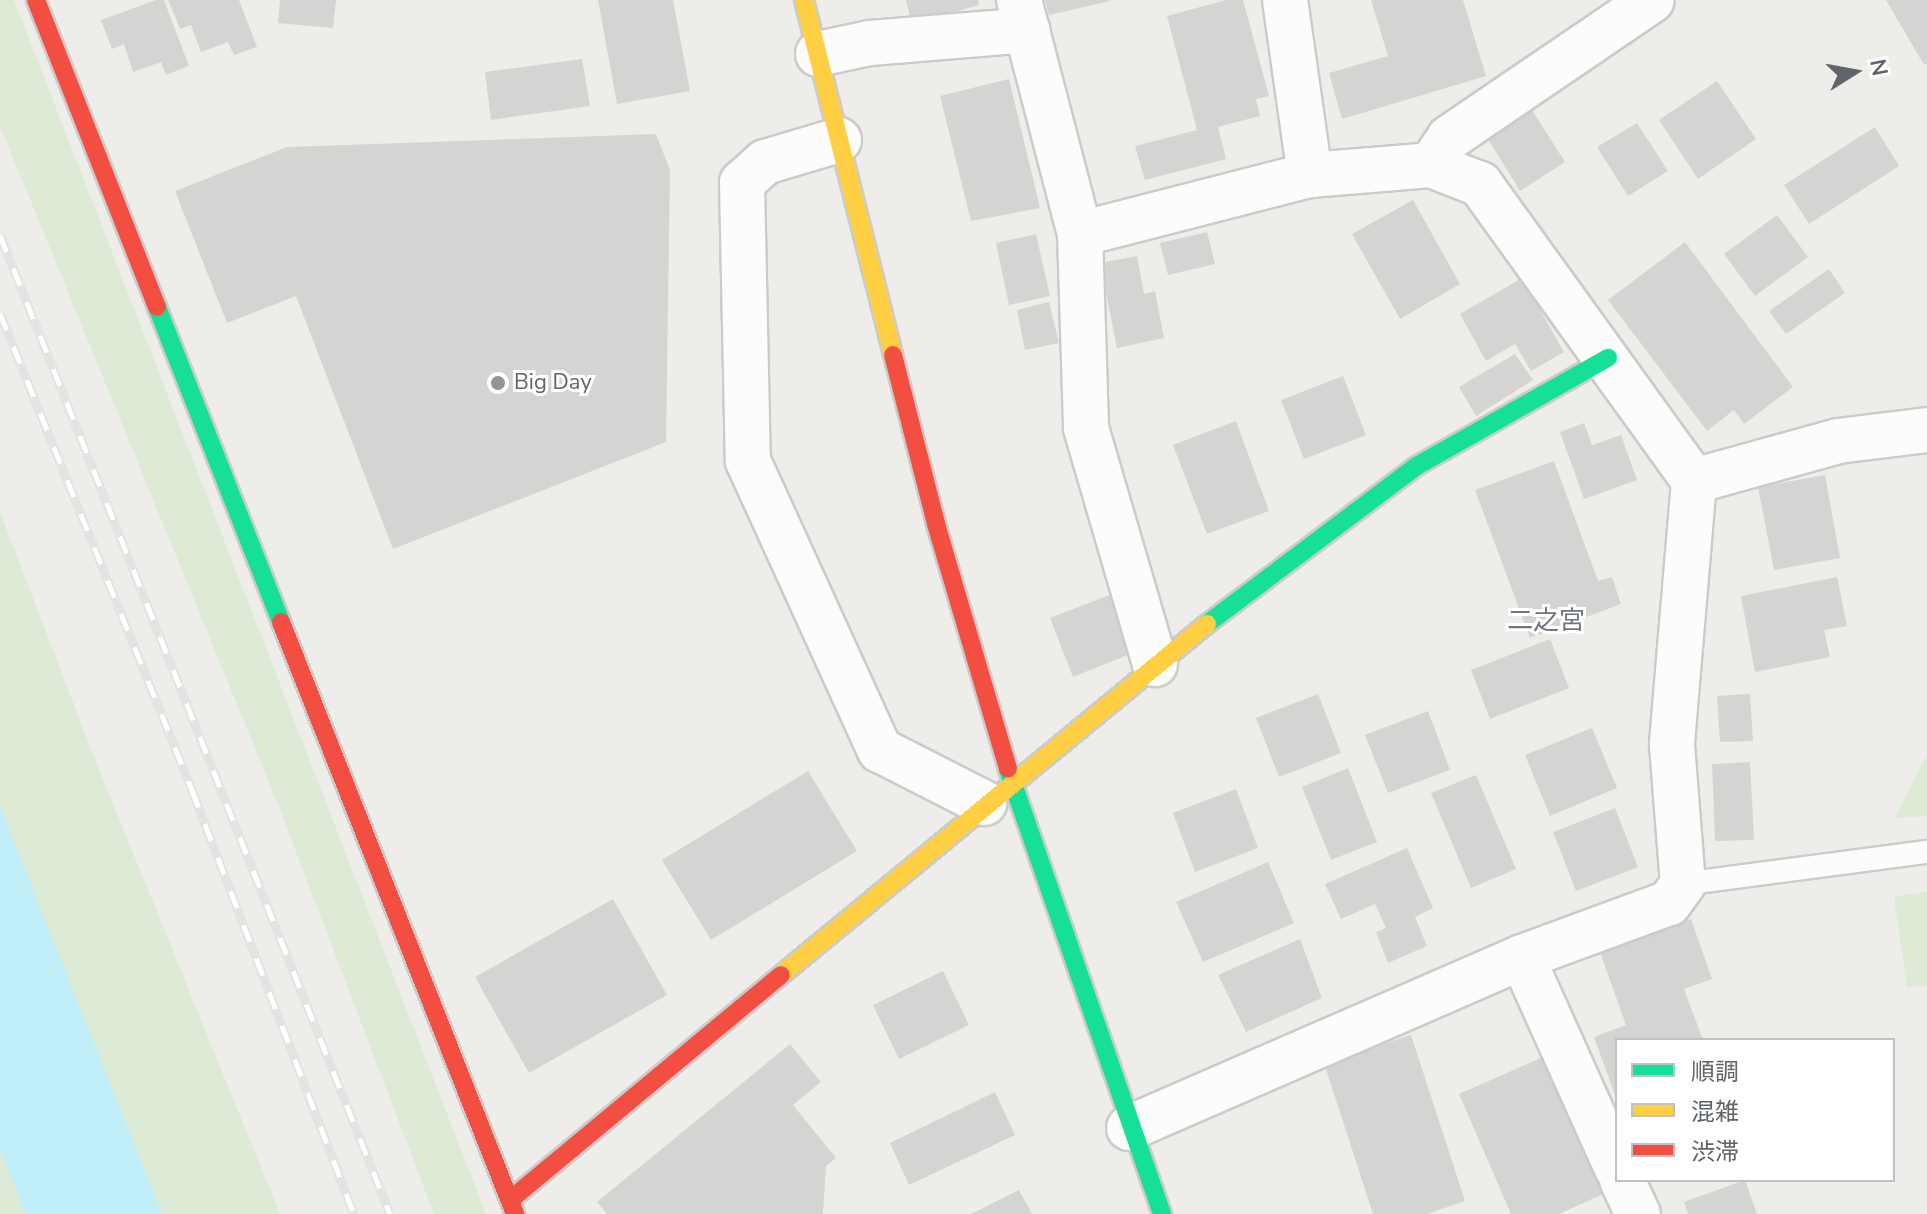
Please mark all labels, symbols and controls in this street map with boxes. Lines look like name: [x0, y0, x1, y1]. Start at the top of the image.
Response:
north arrow: [1815, 32, 1895, 112]
text: N: [1862, 56, 1895, 78]
place label: Big Day: [514, 370, 592, 396]
marker: Big Day: [489, 374, 507, 392]
district label: 二之宮: [1507, 605, 1585, 637]
legend: [1615, 1038, 1895, 1182]
text: 順調: [1691, 1056, 1739, 1088]
text: 混雑: [1691, 1096, 1739, 1128]
text: 渋滞: [1691, 1136, 1739, 1168]

